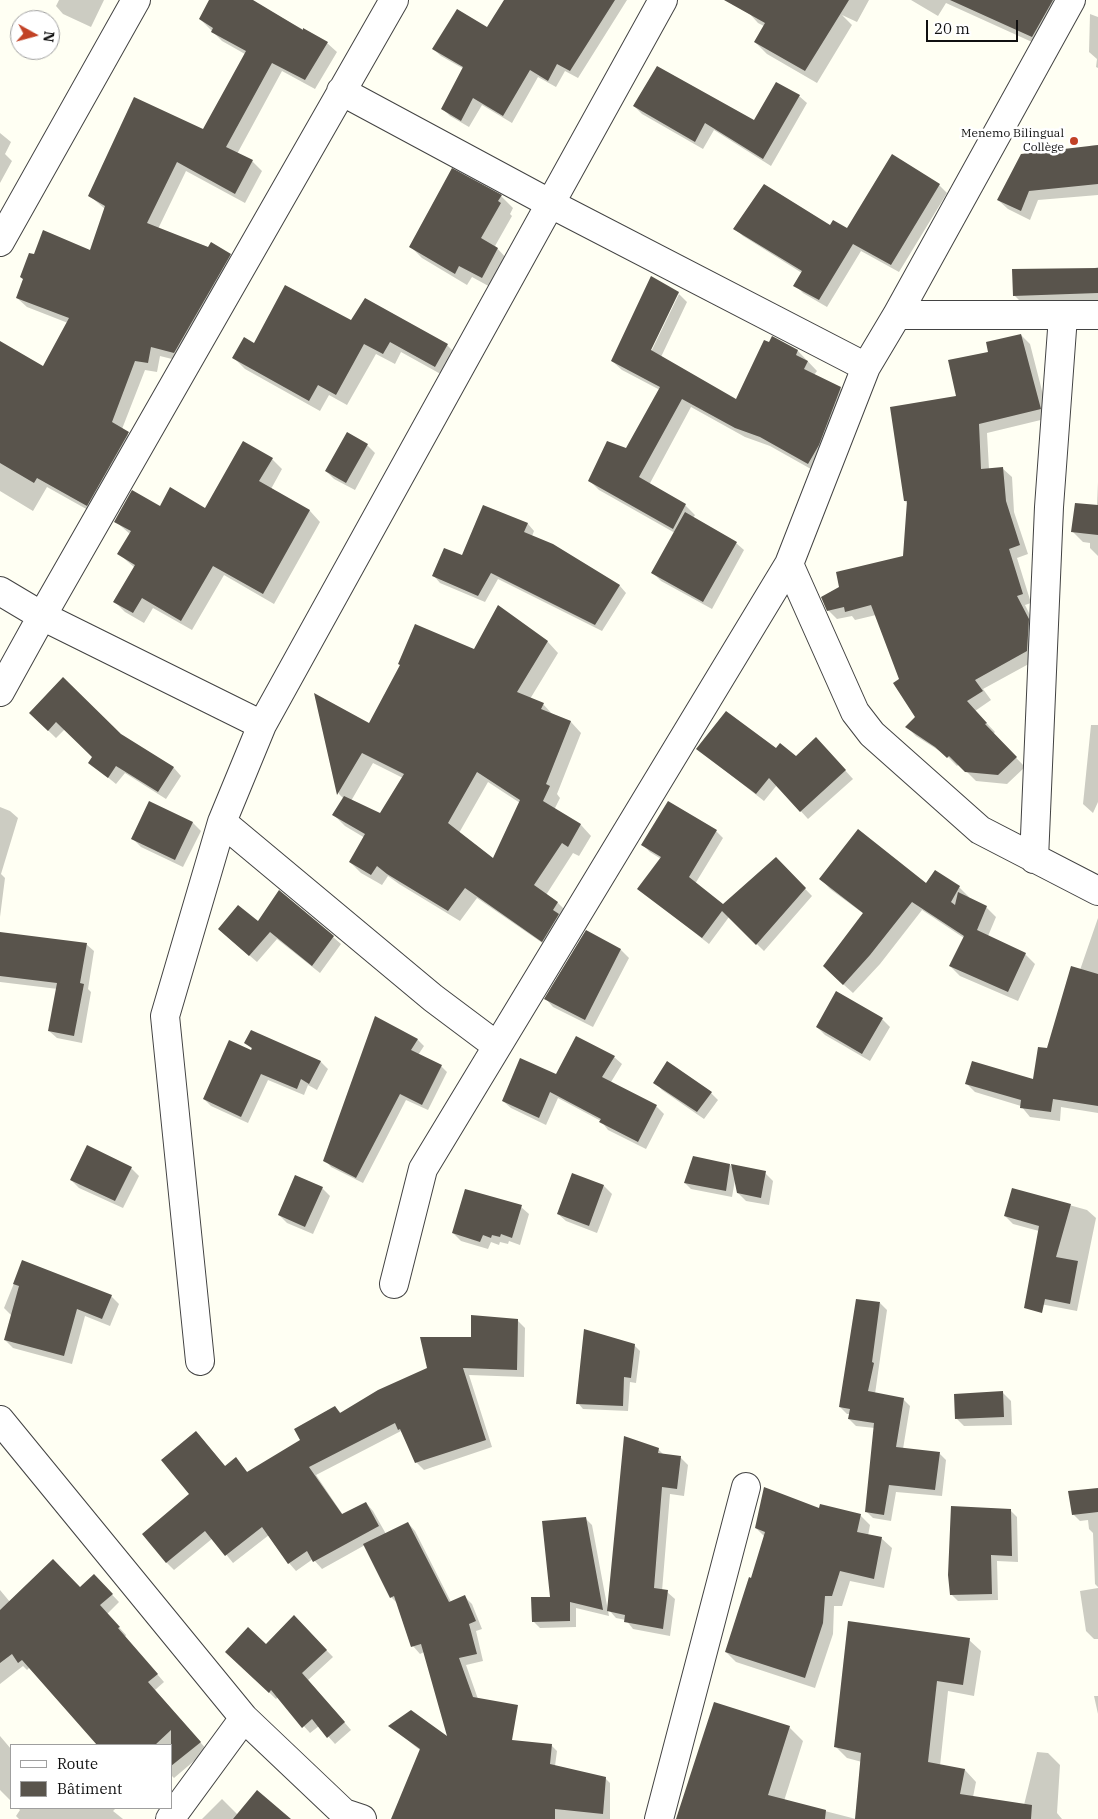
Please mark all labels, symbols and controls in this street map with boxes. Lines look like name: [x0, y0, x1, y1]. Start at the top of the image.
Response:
north arrow: [10, 10, 60, 60]
scale bar: [928, 10, 1020, 42]
text: 20 m: [934, 19, 970, 38]
text: N: [39, 30, 59, 43]
place label: Menemo Bilingual Collège: [961, 127, 1064, 155]
marker: Menemo Bilingual Collège: [1068, 135, 1080, 147]
legend: [10, 1744, 172, 1809]
text: Route: [57, 1754, 98, 1773]
text: Bâtiment: [57, 1779, 122, 1798]

